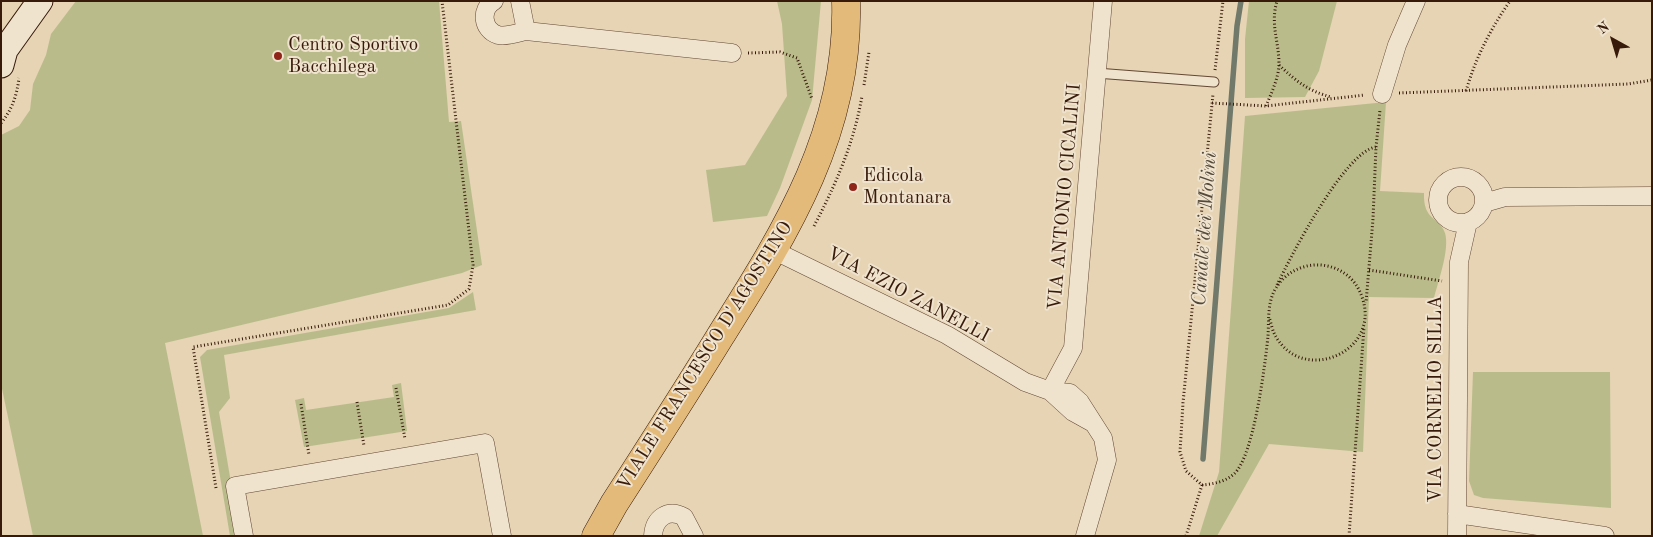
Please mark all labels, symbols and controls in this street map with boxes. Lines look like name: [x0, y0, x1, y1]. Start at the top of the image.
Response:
north arrow: [1588, 15, 1638, 65]
text: N: [1595, 20, 1612, 37]
place label: Centro Sportivo Bacchilega: [288, 34, 418, 78]
marker: Centro Sportivo Bacchilega: [272, 50, 284, 62]
street label: VIA ANTONIO CICALINI: [1044, 83, 1086, 311]
water label: Canale dei Molini: [1188, 151, 1222, 307]
place label: Edicola Montanara: [863, 165, 951, 209]
marker: Edicola Montanara: [847, 181, 859, 193]
street label: VIALE FRANCESCO D'AGOSTINO: [612, 217, 798, 495]
street label: VIA EZIO ZANELLI: [823, 242, 993, 348]
street label: VIA CORNELIO SILLA: [1425, 295, 1447, 503]

